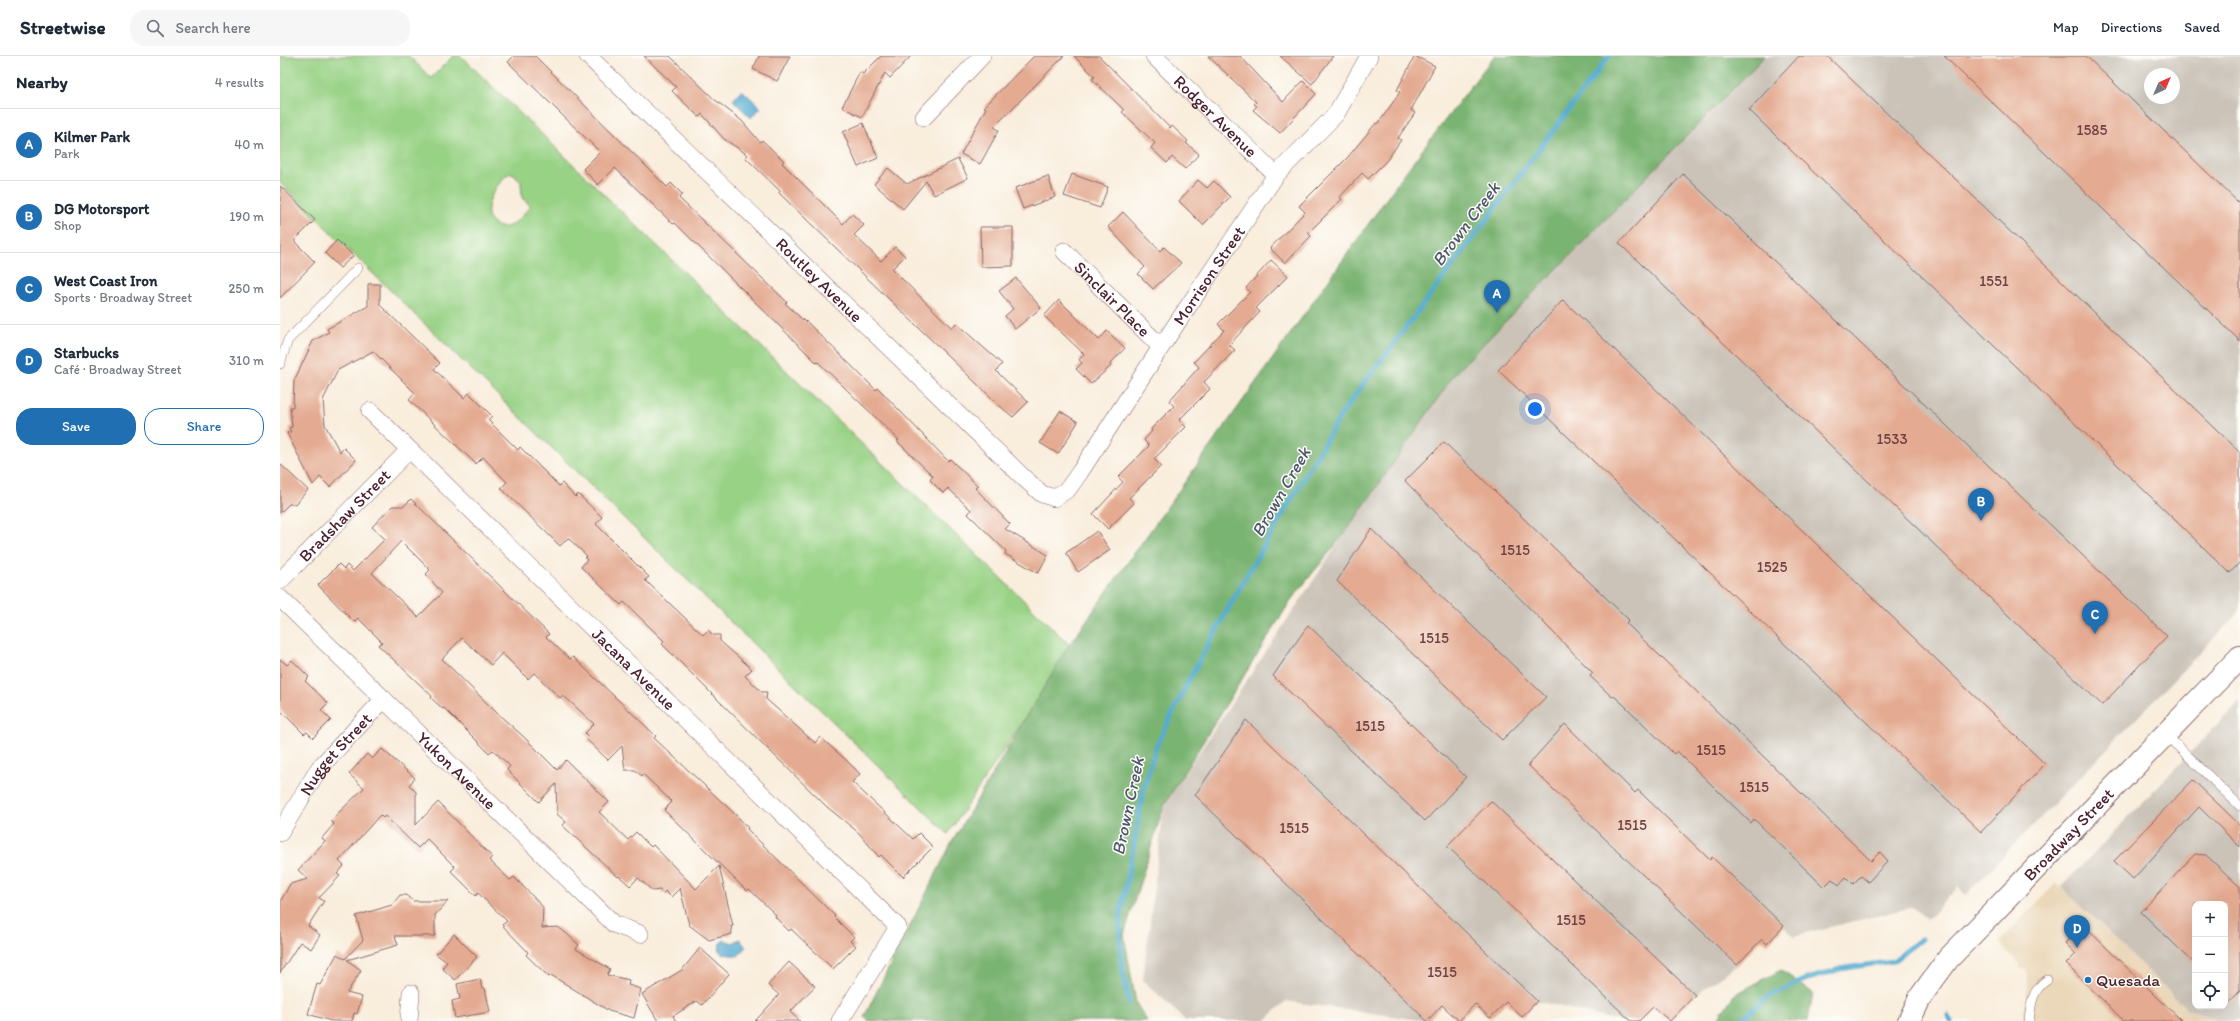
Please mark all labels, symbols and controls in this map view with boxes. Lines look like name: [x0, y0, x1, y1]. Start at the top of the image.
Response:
search box: [130, 10, 410, 46]
text: Streetwise: [20, 16, 106, 39]
icon: search: [144, 17, 166, 39]
text: Search here: [176, 19, 251, 37]
text: Map: [2053, 19, 2079, 36]
text: Directions: [2101, 19, 2162, 36]
text: Saved: [2184, 19, 2220, 36]
north arrow: [2144, 68, 2180, 104]
street label: Rodger Avenue: [1170, 71, 1262, 161]
text: Nearby: [16, 72, 68, 92]
text: 4 results: [215, 75, 264, 90]
house number: 1585: [2077, 121, 2108, 139]
text: Kilmer Park: [54, 128, 130, 146]
text: A: [25, 137, 33, 152]
text: 40 m: [234, 137, 264, 152]
text: Park: [54, 146, 80, 161]
water label: Brown Creek: [1427, 176, 1506, 270]
text: DG Motorsport: [54, 200, 149, 218]
text: B: [25, 209, 33, 224]
text: 190 m: [229, 209, 264, 224]
text: Shop: [54, 218, 81, 233]
street label: Morrison Street: [1169, 222, 1249, 329]
street label: Routley Avenue: [772, 234, 867, 326]
street label: Sinclair Place: [1070, 257, 1154, 341]
text: West Coast Iron: [54, 272, 157, 290]
house number: 1551: [1979, 272, 2009, 290]
pin: A: [1484, 280, 1510, 313]
text: C: [25, 281, 33, 296]
text: 250 m: [228, 281, 264, 296]
text: Sports · Broadway Street: [54, 290, 192, 305]
text: Starbucks: [54, 344, 119, 362]
text: D: [25, 353, 33, 368]
text: 310 m: [229, 353, 264, 368]
text: Café · Broadway Street: [54, 362, 182, 377]
your location: [1525, 399, 1545, 419]
button: Save: [16, 408, 136, 445]
button: Share: [144, 408, 264, 445]
house number: 1533: [1876, 430, 1908, 448]
water label: Brown Creek: [1247, 442, 1316, 541]
street label: Bradshaw Street: [295, 465, 395, 566]
pin: B: [1968, 488, 1994, 521]
house number: 1515: [1500, 541, 1530, 559]
house number: 1525: [1757, 558, 1787, 576]
pin: C: [2082, 601, 2108, 634]
street label: Jacana Avenue: [588, 624, 680, 714]
house number: 1515: [1419, 629, 1449, 647]
street label: Nugget Street: [295, 709, 376, 799]
house number: 1515: [1355, 717, 1385, 735]
street label: Yukon Avenue: [413, 727, 501, 814]
house number: 1515: [1696, 741, 1726, 759]
water label: Brown Creek: [1107, 753, 1149, 857]
house number: 1515: [1739, 778, 1769, 796]
street label: Broadway Street: [2019, 784, 2118, 885]
house number: 1515: [1617, 816, 1647, 834]
house number: 1515: [1279, 819, 1309, 837]
map controls: [2192, 901, 2228, 1009]
button: +: [2192, 901, 2228, 937]
house number: 1515: [1556, 911, 1586, 929]
pin: D: [2064, 915, 2090, 948]
button: −: [2192, 937, 2228, 973]
house number: 1515: [1427, 963, 1457, 981]
place label: Quesada: [2096, 970, 2160, 990]
button: locate: [2192, 973, 2228, 1009]
marker: Quesada: [2083, 975, 2093, 985]

